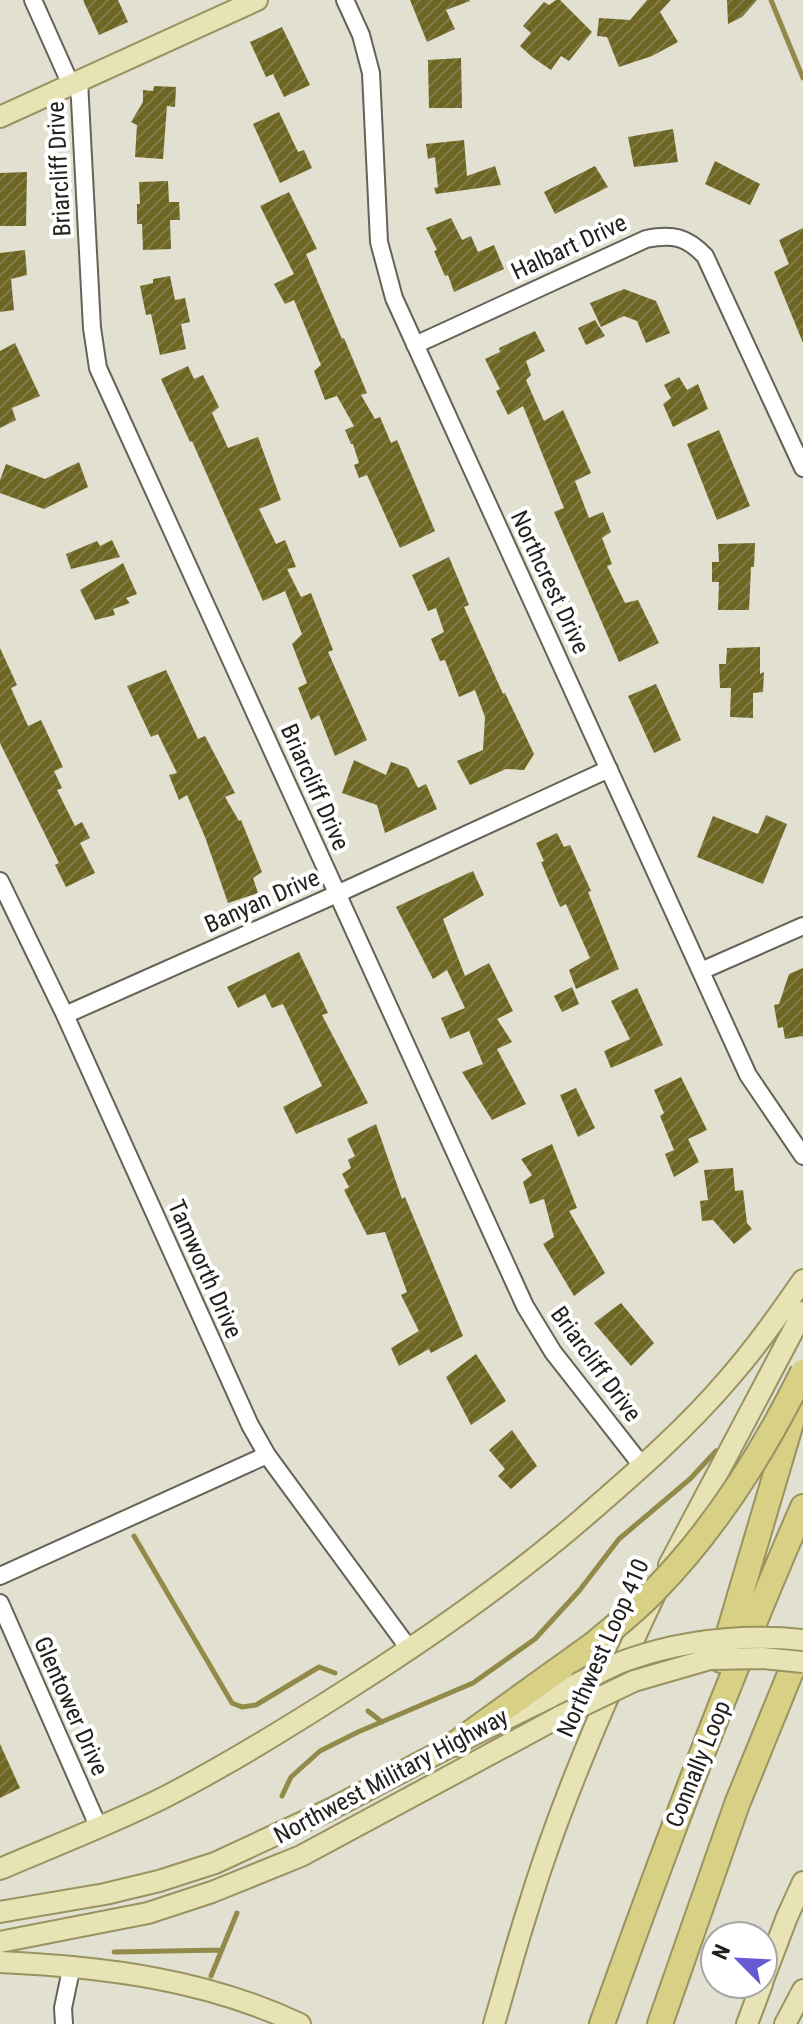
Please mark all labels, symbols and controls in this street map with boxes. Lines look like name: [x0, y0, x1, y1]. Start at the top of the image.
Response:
street label: Briarcliff Drive: [41, 101, 77, 237]
street label: Halbart Drive: [507, 208, 631, 286]
street label: Northcrest Drive: [505, 506, 595, 658]
street label: Briarcliff Drive: [275, 720, 355, 854]
street label: Banyan Drive: [200, 863, 324, 939]
street label: Tamworth Drive: [162, 1196, 248, 1342]
street label: Briarcliff Drive: [545, 1301, 647, 1427]
street label: Northwest Loop 410: [551, 1554, 655, 1742]
street label: Glentower Drive: [28, 1632, 114, 1780]
street label: Connally Loop: [660, 1697, 736, 1831]
street label: Northwest Military Highway: [269, 1702, 513, 1850]
north arrow: [699, 1920, 779, 2000]
text: N: [707, 1941, 735, 1963]

